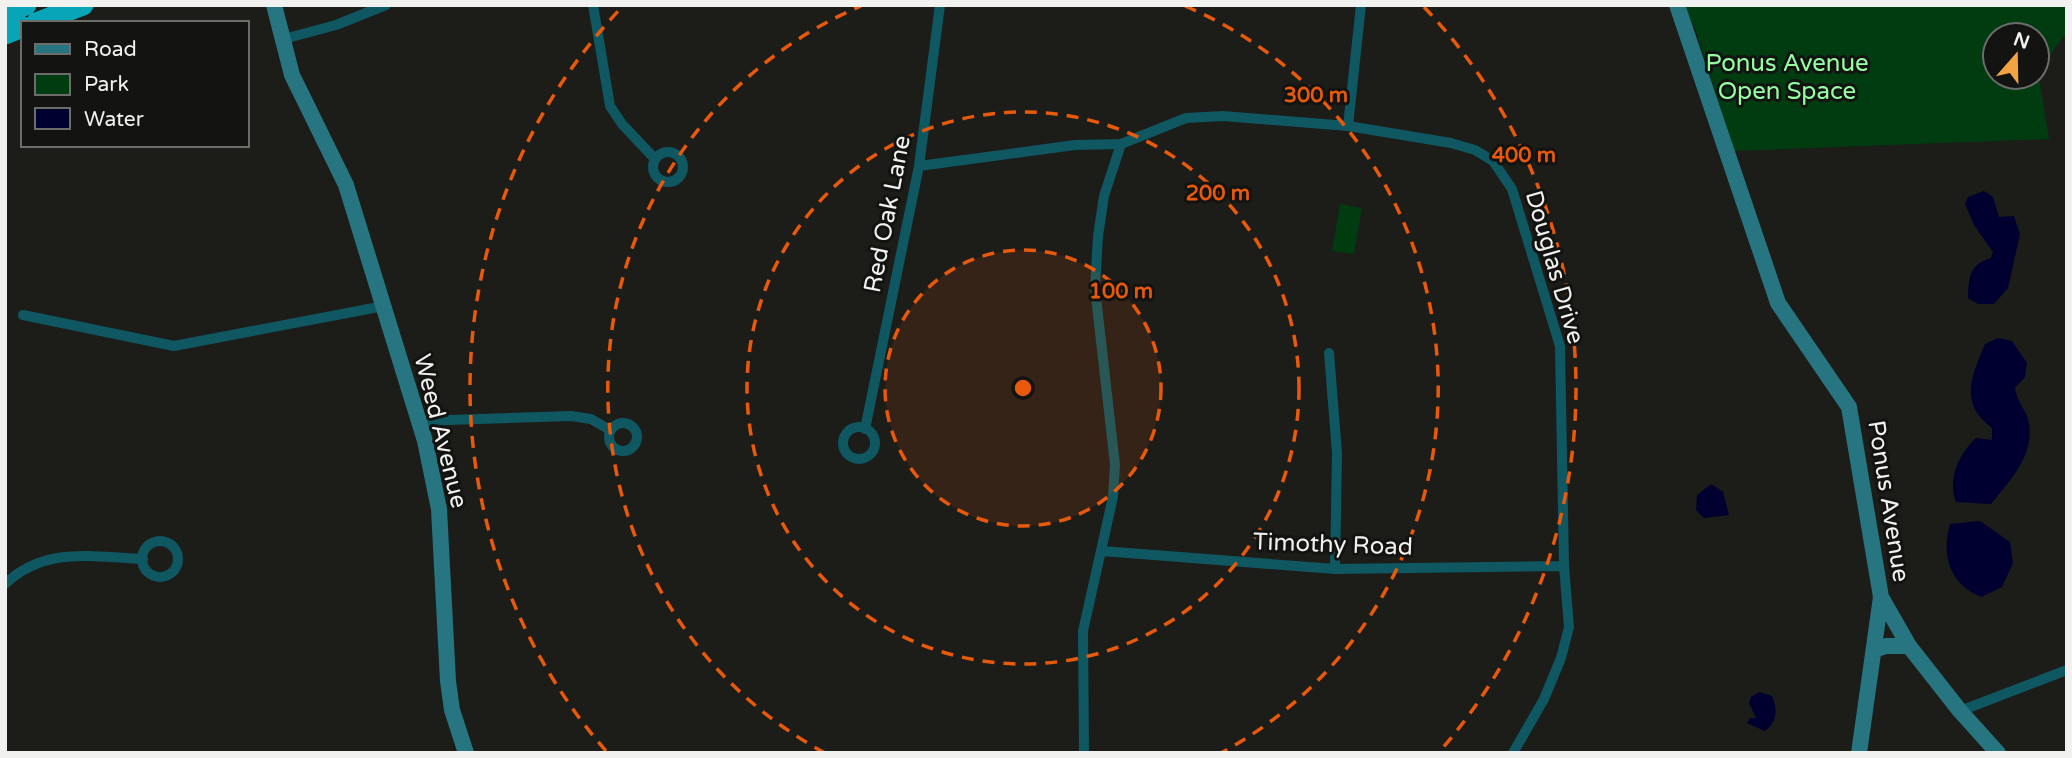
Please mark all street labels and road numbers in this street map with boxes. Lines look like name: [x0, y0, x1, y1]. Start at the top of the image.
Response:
street label: Red Oak Lane: [858, 133, 917, 295]
street label: Douglas Drive: [1519, 187, 1590, 347]
street label: Weed Avenue: [407, 351, 474, 511]
street label: Ponus Avenue: [1861, 418, 1916, 584]
street label: Timothy Road: [1253, 527, 1413, 562]

